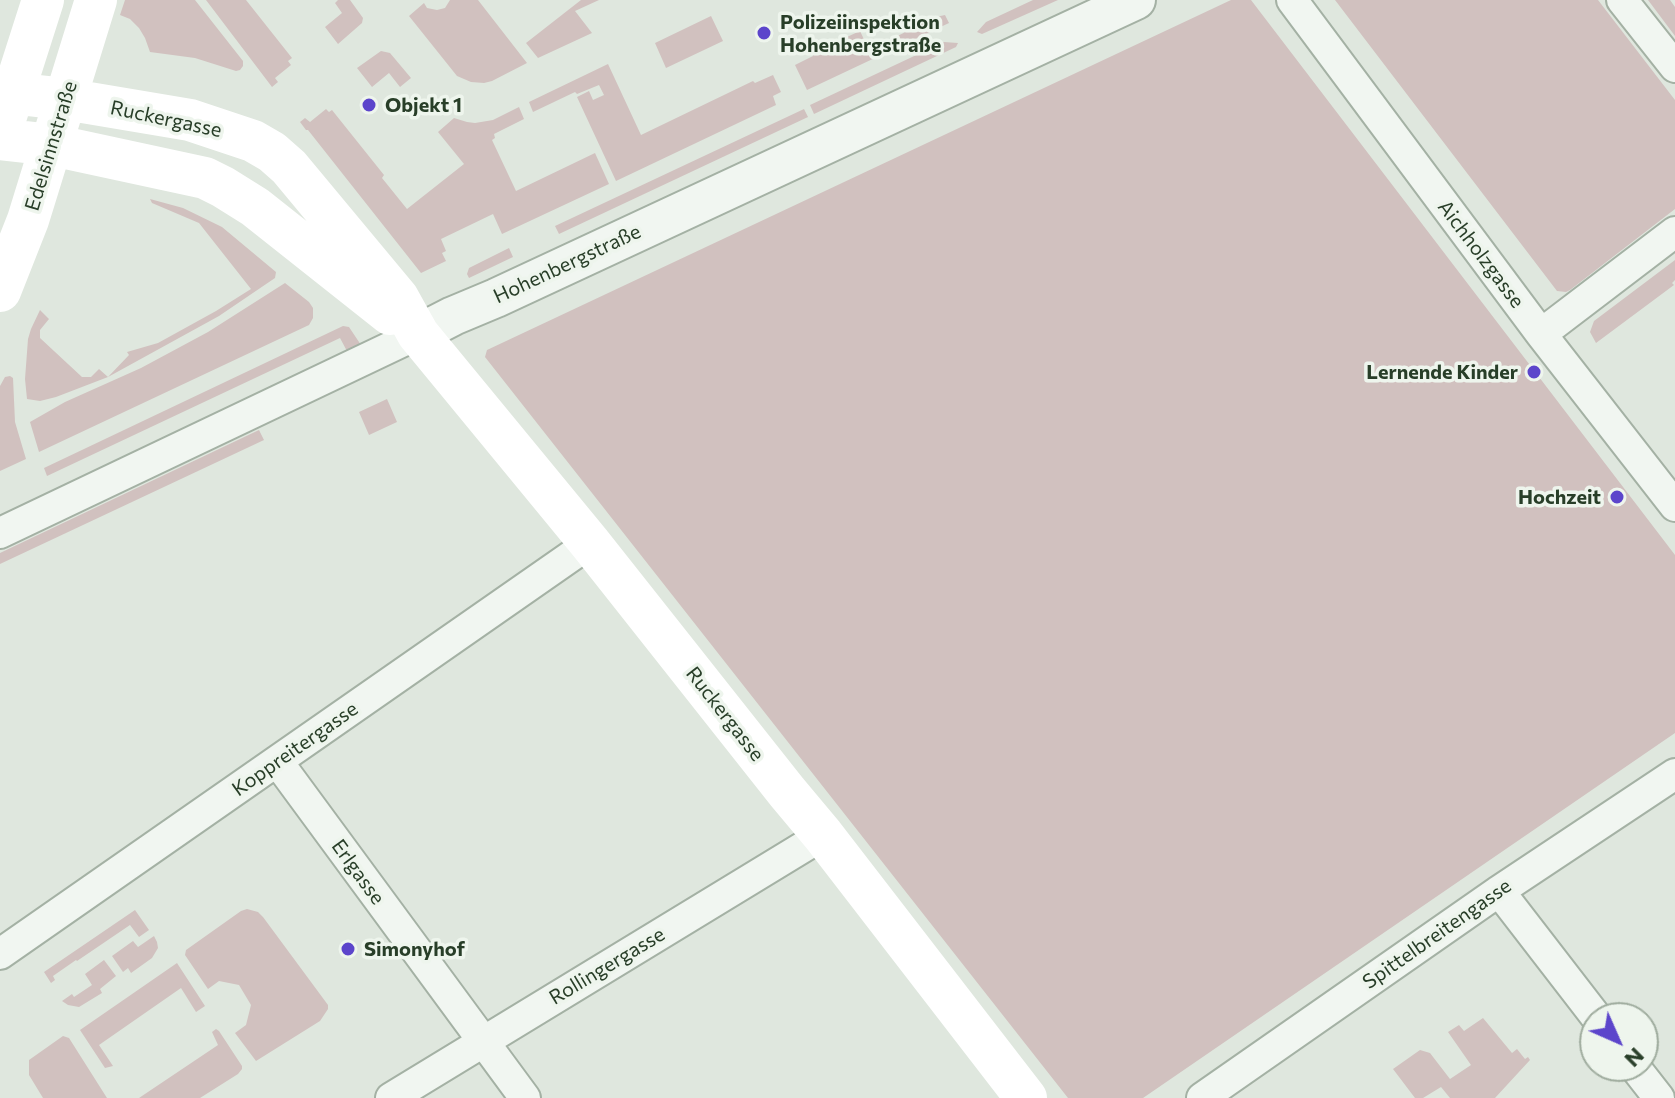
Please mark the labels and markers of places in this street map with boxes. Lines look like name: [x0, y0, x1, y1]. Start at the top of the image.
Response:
place label: Polizeiinspektion Hohenbergstraße: [780, 10, 941, 57]
marker: Polizeiinspektion Hohenbergstraße: [755, 24, 773, 42]
place label: Objekt 1: [385, 93, 462, 117]
marker: Objekt 1: [360, 96, 378, 114]
place label: Lernende Kinder: [1366, 360, 1518, 384]
marker: Lernende Kinder: [1525, 363, 1543, 381]
place label: Hochzeit: [1518, 485, 1601, 509]
marker: Hochzeit: [1608, 488, 1626, 506]
place label: Simonyhof: [364, 937, 465, 961]
marker: Simonyhof: [339, 940, 357, 958]

